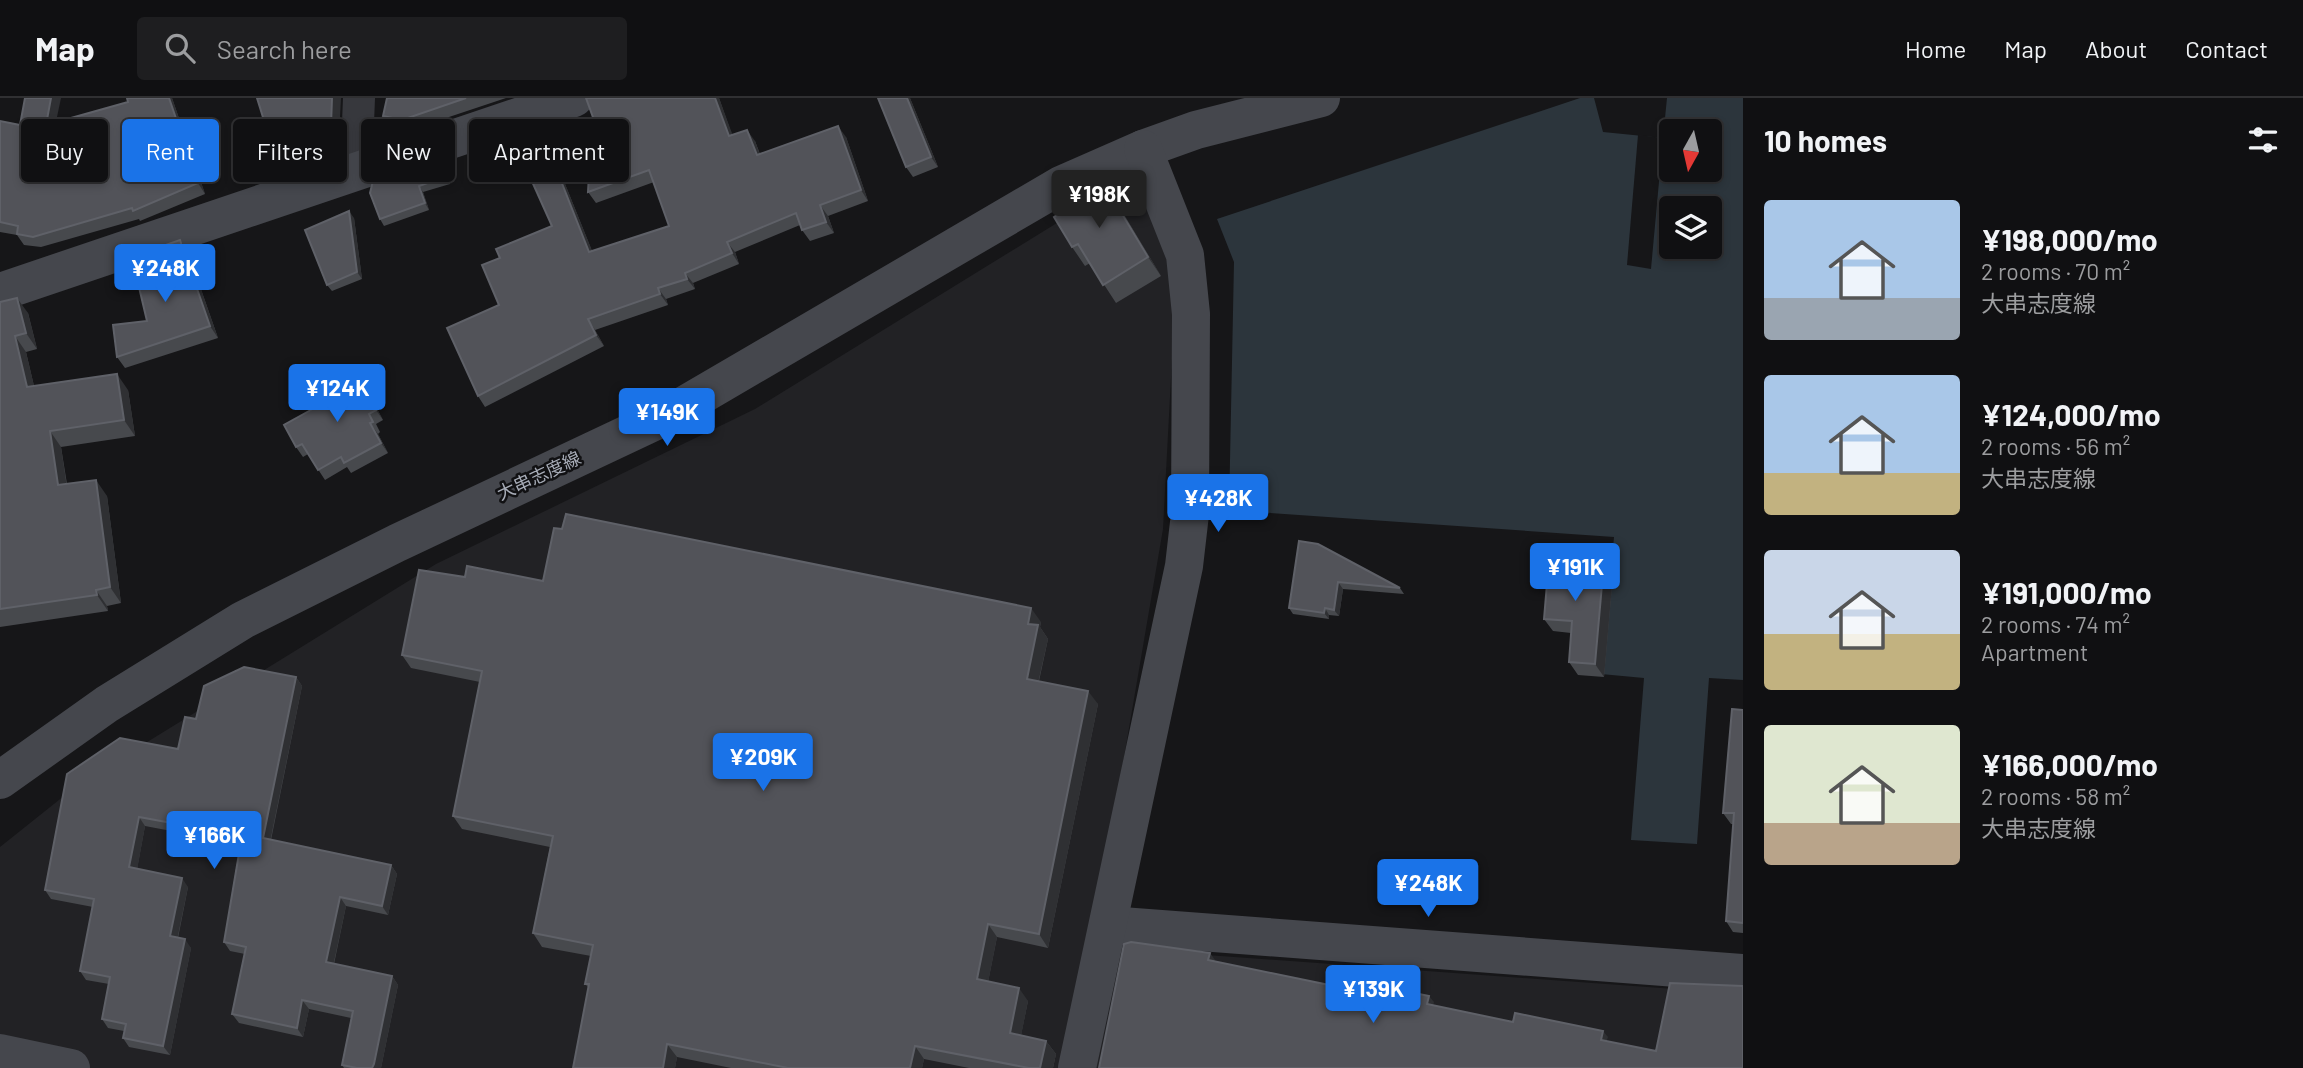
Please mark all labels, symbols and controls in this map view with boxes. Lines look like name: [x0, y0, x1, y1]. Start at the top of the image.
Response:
search box: [137, 17, 627, 80]
text: Map: [35, 28, 95, 68]
icon: search: [161, 29, 199, 67]
text: Search here: [217, 33, 352, 64]
text: Home: [1905, 34, 1966, 63]
text: Map: [2004, 34, 2047, 63]
text: About: [2085, 34, 2147, 63]
text: Contact: [2185, 34, 2268, 63]
chip: Buy: [21, 119, 108, 182]
chip: Rent: [122, 119, 219, 182]
chip: Filters: [233, 119, 347, 182]
chip: New: [361, 119, 455, 182]
chip: Apartment: [469, 119, 629, 182]
north arrow: [1659, 119, 1722, 182]
map controls: [1659, 119, 1722, 259]
icon: filters: [2244, 121, 2282, 159]
text: 10 homes: [1764, 122, 1887, 158]
pin: ¥198K: [1050, 170, 1148, 230]
text: ¥198K: [1068, 179, 1130, 207]
button: layers: [1659, 196, 1722, 259]
text: ¥198,000/mo: [1981, 221, 2158, 257]
icon: home: [1820, 228, 1904, 312]
pin: ¥248K: [116, 244, 214, 304]
text: ¥248K: [130, 253, 200, 281]
text: 2 rooms · 70 m²: [1981, 257, 2130, 285]
text: 大串志度線: [1981, 289, 2096, 317]
pin: ¥124K: [288, 364, 386, 424]
text: ¥124K: [304, 373, 370, 401]
pin: ¥149K: [618, 388, 716, 448]
text: ¥124,000/mo: [1981, 396, 2161, 432]
text: ¥149K: [635, 397, 699, 425]
icon: home: [1820, 403, 1904, 487]
text: 2 rooms · 56 m²: [1981, 432, 2130, 460]
street label: 大串志度線: [493, 446, 584, 504]
text: 大串志度線: [1981, 464, 2096, 492]
pin: ¥428K: [1169, 474, 1267, 534]
text: ¥428K: [1183, 483, 1253, 511]
pin: ¥191K: [1526, 544, 1624, 603]
text: ¥191K: [1546, 552, 1604, 580]
text: ¥191,000/mo: [1981, 574, 2152, 610]
icon: home: [1820, 578, 1904, 662]
text: 2 rooms · 74 m²: [1981, 610, 2130, 638]
text: Apartment: [1981, 638, 2088, 666]
pin: ¥209K: [714, 734, 812, 793]
text: ¥209K: [729, 742, 797, 770]
text: ¥166,000/mo: [1981, 746, 2158, 782]
icon: home: [1820, 753, 1904, 837]
text: 2 rooms · 58 m²: [1981, 782, 2130, 810]
pin: ¥166K: [165, 812, 263, 871]
text: 大串志度線: [1981, 814, 2096, 842]
text: ¥166K: [182, 820, 246, 848]
pin: ¥248K: [1379, 860, 1477, 919]
text: ¥248K: [1393, 868, 1463, 896]
pin: ¥139K: [1324, 965, 1422, 1025]
text: ¥139K: [1342, 974, 1404, 1002]

